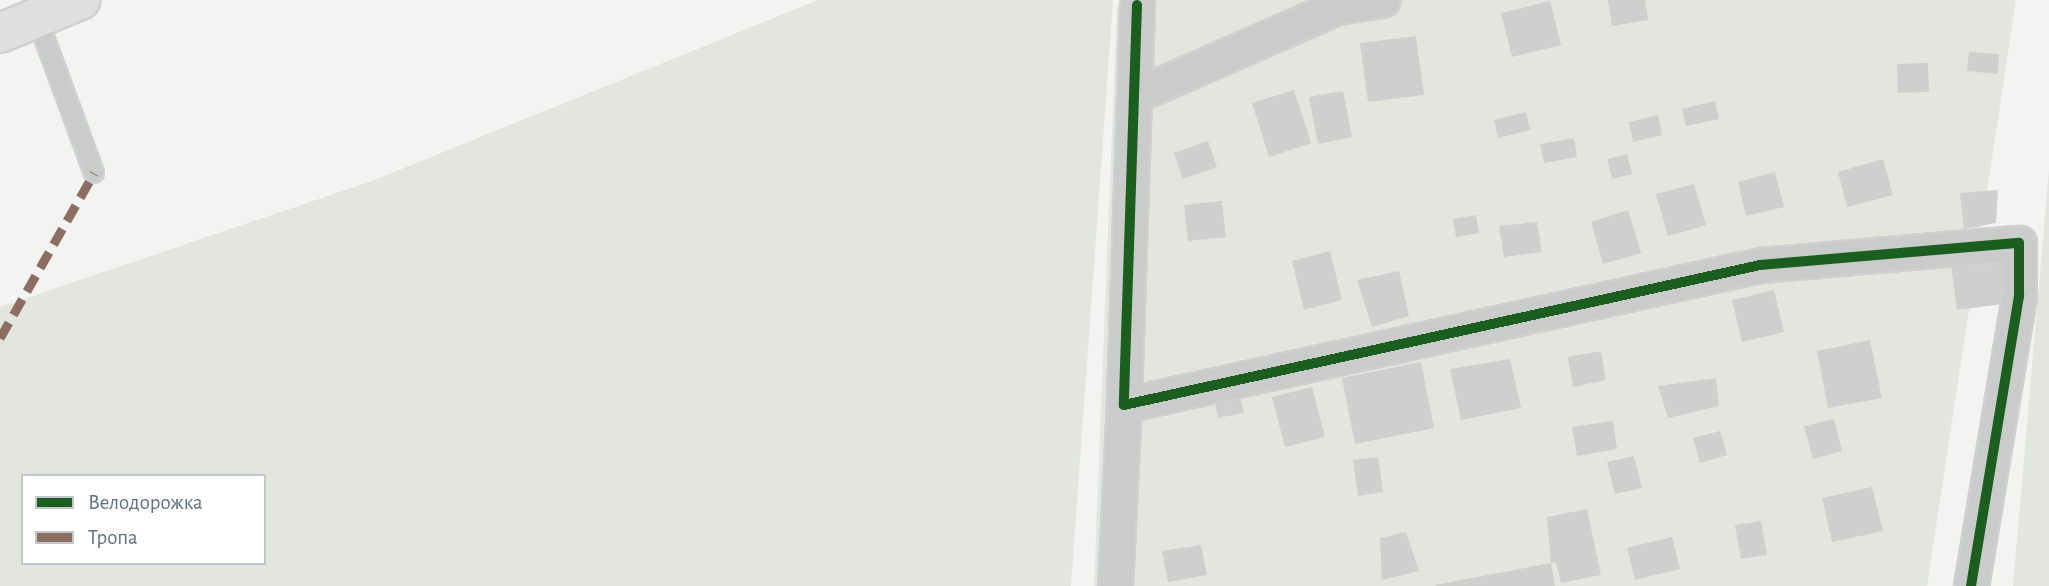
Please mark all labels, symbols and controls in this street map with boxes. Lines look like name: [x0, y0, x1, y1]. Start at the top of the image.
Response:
legend: [21, 474, 266, 565]
text: Велодорожка: [88, 492, 203, 513]
text: Тропа: [88, 527, 138, 548]

